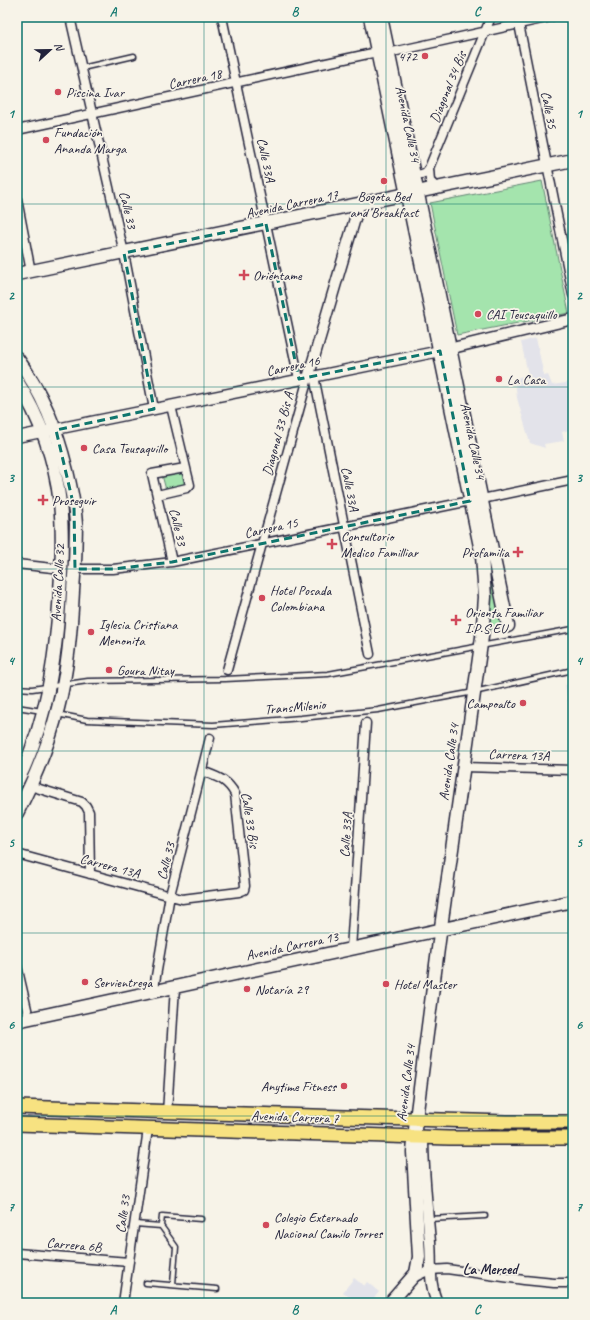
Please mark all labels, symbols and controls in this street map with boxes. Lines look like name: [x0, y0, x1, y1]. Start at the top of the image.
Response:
text: A: [110, 4, 118, 20]
text: B: [292, 4, 300, 20]
text: C: [474, 4, 482, 20]
north arrow: [30, 30, 70, 70]
text: N: [52, 40, 68, 54]
place label: 472: [398, 48, 419, 65]
street label: Diagonal 34 Bis: [426, 48, 470, 125]
marker: 472: [420, 51, 430, 61]
street label: Carrera 18: [167, 65, 225, 93]
place label: Piscina Ivar: [66, 84, 125, 101]
street label: Avenida Calle 34: [392, 84, 425, 165]
marker: Piscina Ivar: [53, 87, 63, 97]
street label: Calle 35: [537, 90, 561, 131]
text: 1: [8, 106, 16, 122]
text: 1: [576, 106, 584, 122]
place label: Fundación Ananda Marga: [54, 124, 127, 157]
marker: Fundación Ananda Marga: [41, 135, 51, 145]
street label: Calle 33A: [253, 136, 279, 185]
marker: Bogota Bed and Breakfast: [379, 176, 389, 186]
street label: Avenida Carrera 17: [244, 186, 340, 222]
place label: Bogota Bed and Breakfast: [350, 188, 420, 221]
street label: Calle 33: [115, 190, 141, 232]
place label: Oriéntame: [253, 267, 303, 284]
marker: Oriéntame: [238, 269, 250, 281]
text: 2: [8, 288, 15, 304]
text: 2: [576, 288, 583, 304]
place label: CAI Teusaquillo: [486, 306, 558, 323]
marker: CAI Teusaquillo: [473, 309, 483, 319]
street label: Carrera 16: [265, 352, 322, 380]
place label: La Casa: [507, 371, 547, 388]
marker: La Casa: [494, 374, 504, 384]
street label: Diagonal 33 Bis A: [259, 389, 298, 478]
street label: Avenida Calle 34: [457, 401, 490, 482]
place label: Casa Teusaquillo: [92, 440, 169, 457]
marker: Casa Teusaquillo: [79, 443, 89, 453]
street label: Calle 33A: [337, 465, 363, 514]
text: 3: [8, 470, 15, 486]
text: 3: [576, 470, 583, 486]
place label: Proseguir: [52, 492, 98, 509]
marker: Proseguir: [37, 494, 49, 506]
street label: Calle 33: [165, 507, 191, 549]
street label: Carrera 15: [243, 514, 300, 542]
place label: Consultorio Medico Familliar: [341, 528, 419, 561]
marker: Consultorio Medico Familliar: [326, 538, 338, 550]
street label: Avenida Calle 32: [47, 542, 69, 622]
place label: Profamilia: [462, 544, 510, 561]
marker: Profamilia: [512, 546, 524, 558]
place label: Hotel Posada Colombiana: [270, 582, 332, 615]
marker: Hotel Posada Colombiana: [257, 593, 267, 603]
place label: Orienta Familiar I.P.S EU: [465, 604, 544, 637]
marker: Orienta Familiar I.P.S EU: [450, 614, 462, 626]
place label: Iglesia Cristiana Menonita: [99, 616, 178, 649]
marker: Iglesia Cristiana Menonita: [86, 627, 96, 637]
text: 4: [8, 653, 16, 669]
text: 4: [576, 653, 584, 669]
place label: Goura Nitay: [117, 662, 175, 679]
marker: Goura Nitay: [104, 665, 114, 675]
place label: Campoalto: [467, 695, 516, 712]
street label: TransMilenio: [264, 696, 328, 718]
marker: Campoalto: [518, 698, 528, 708]
street label: Avenida Calle 34: [435, 721, 463, 802]
street label: Carrera 13A: [488, 745, 551, 765]
street label: Calle 33 Bis: [237, 791, 263, 850]
street label: Calle 33A: [336, 811, 356, 858]
text: 5: [8, 835, 15, 851]
text: 5: [576, 835, 583, 851]
street label: Calle 33: [153, 839, 179, 881]
street label: Carrera 13A: [78, 850, 143, 882]
street label: Avenida Carrera 13: [244, 928, 341, 964]
place label: Servientrega: [93, 974, 153, 991]
place label: Hotel Master: [394, 976, 458, 993]
marker: Servientrega: [80, 977, 90, 987]
marker: Hotel Master: [381, 979, 391, 989]
place label: Notaría 29: [255, 981, 310, 998]
marker: Notaría 29: [242, 984, 252, 994]
text: 6: [8, 1017, 15, 1033]
text: 6: [576, 1017, 583, 1033]
street label: Avenida Calle 34: [393, 1042, 419, 1123]
place label: Anytime Fitness: [261, 1078, 337, 1095]
marker: Anytime Fitness: [339, 1081, 349, 1091]
street label: Avenida Carrera 7: [251, 1107, 340, 1127]
street label: Calle 33: [112, 1192, 134, 1234]
text: 7: [8, 1199, 15, 1215]
text: 7: [576, 1199, 583, 1215]
place label: Colegio Externado Nacional Camilo Torres: [274, 1209, 383, 1242]
marker: Colegio Externado Nacional Camilo Torres: [261, 1220, 271, 1230]
street label: Carrera 6B: [46, 1234, 104, 1256]
district label: La Merced: [463, 1260, 520, 1279]
text: A: [110, 1302, 118, 1318]
text: B: [292, 1302, 300, 1318]
text: C: [474, 1302, 482, 1318]

